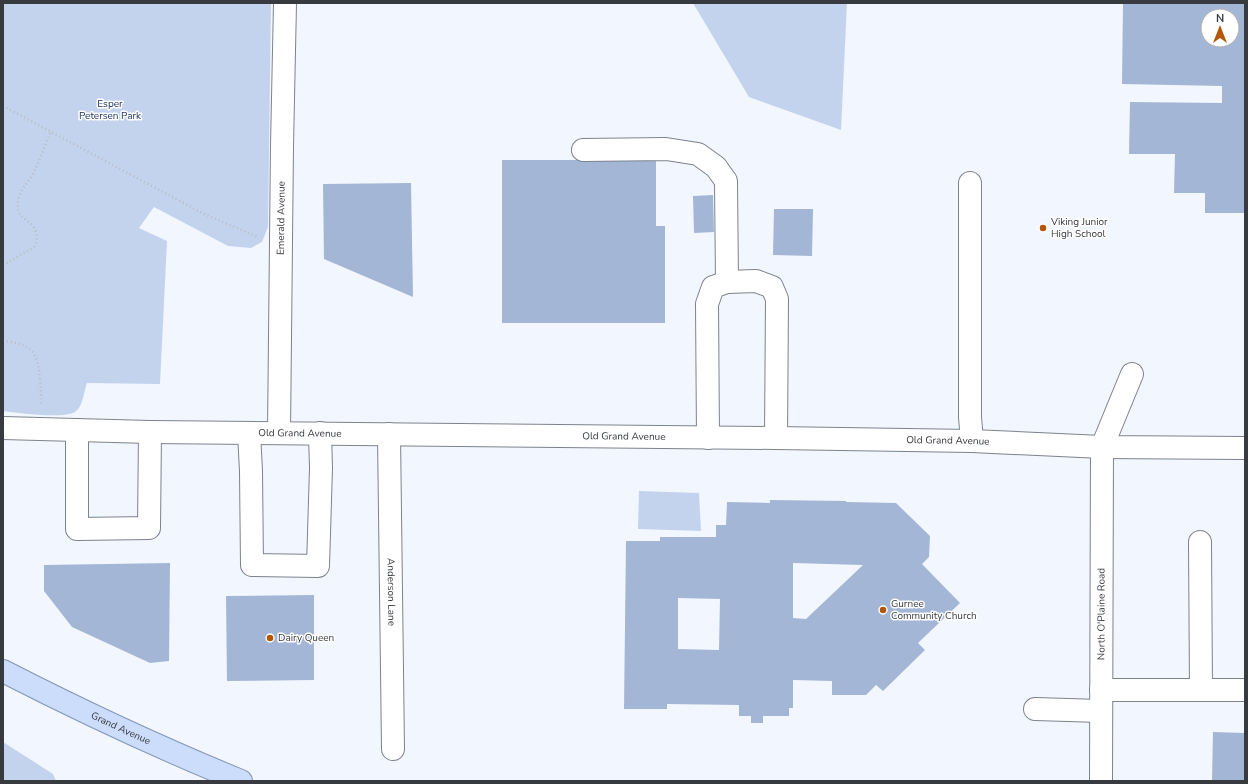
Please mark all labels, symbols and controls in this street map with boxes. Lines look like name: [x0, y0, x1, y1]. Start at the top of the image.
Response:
north arrow: [1200, 8, 1240, 48]
text: N: [1216, 11, 1224, 26]
park label: Esper Petersen Park: [79, 97, 142, 123]
street label: Emerald Avenue: [274, 181, 289, 255]
place label: Viking Junior High School: [1050, 215, 1108, 241]
marker: Viking Junior High School: [1038, 223, 1048, 233]
street label: Old Grand Avenue: [258, 426, 342, 441]
street label: Old Grand Avenue: [582, 429, 666, 444]
street label: Old Grand Avenue: [906, 433, 990, 449]
street label: Anderson Lane: [384, 558, 398, 626]
street label: North O'Plaine Road: [1094, 568, 1109, 660]
place label: Gurnee Community Church: [891, 597, 977, 623]
marker: Gurnee Community Church: [878, 605, 888, 615]
place label: Dairy Queen: [278, 631, 334, 645]
marker: Dairy Queen: [265, 633, 275, 643]
street label: Grand Avenue: [89, 709, 153, 748]

